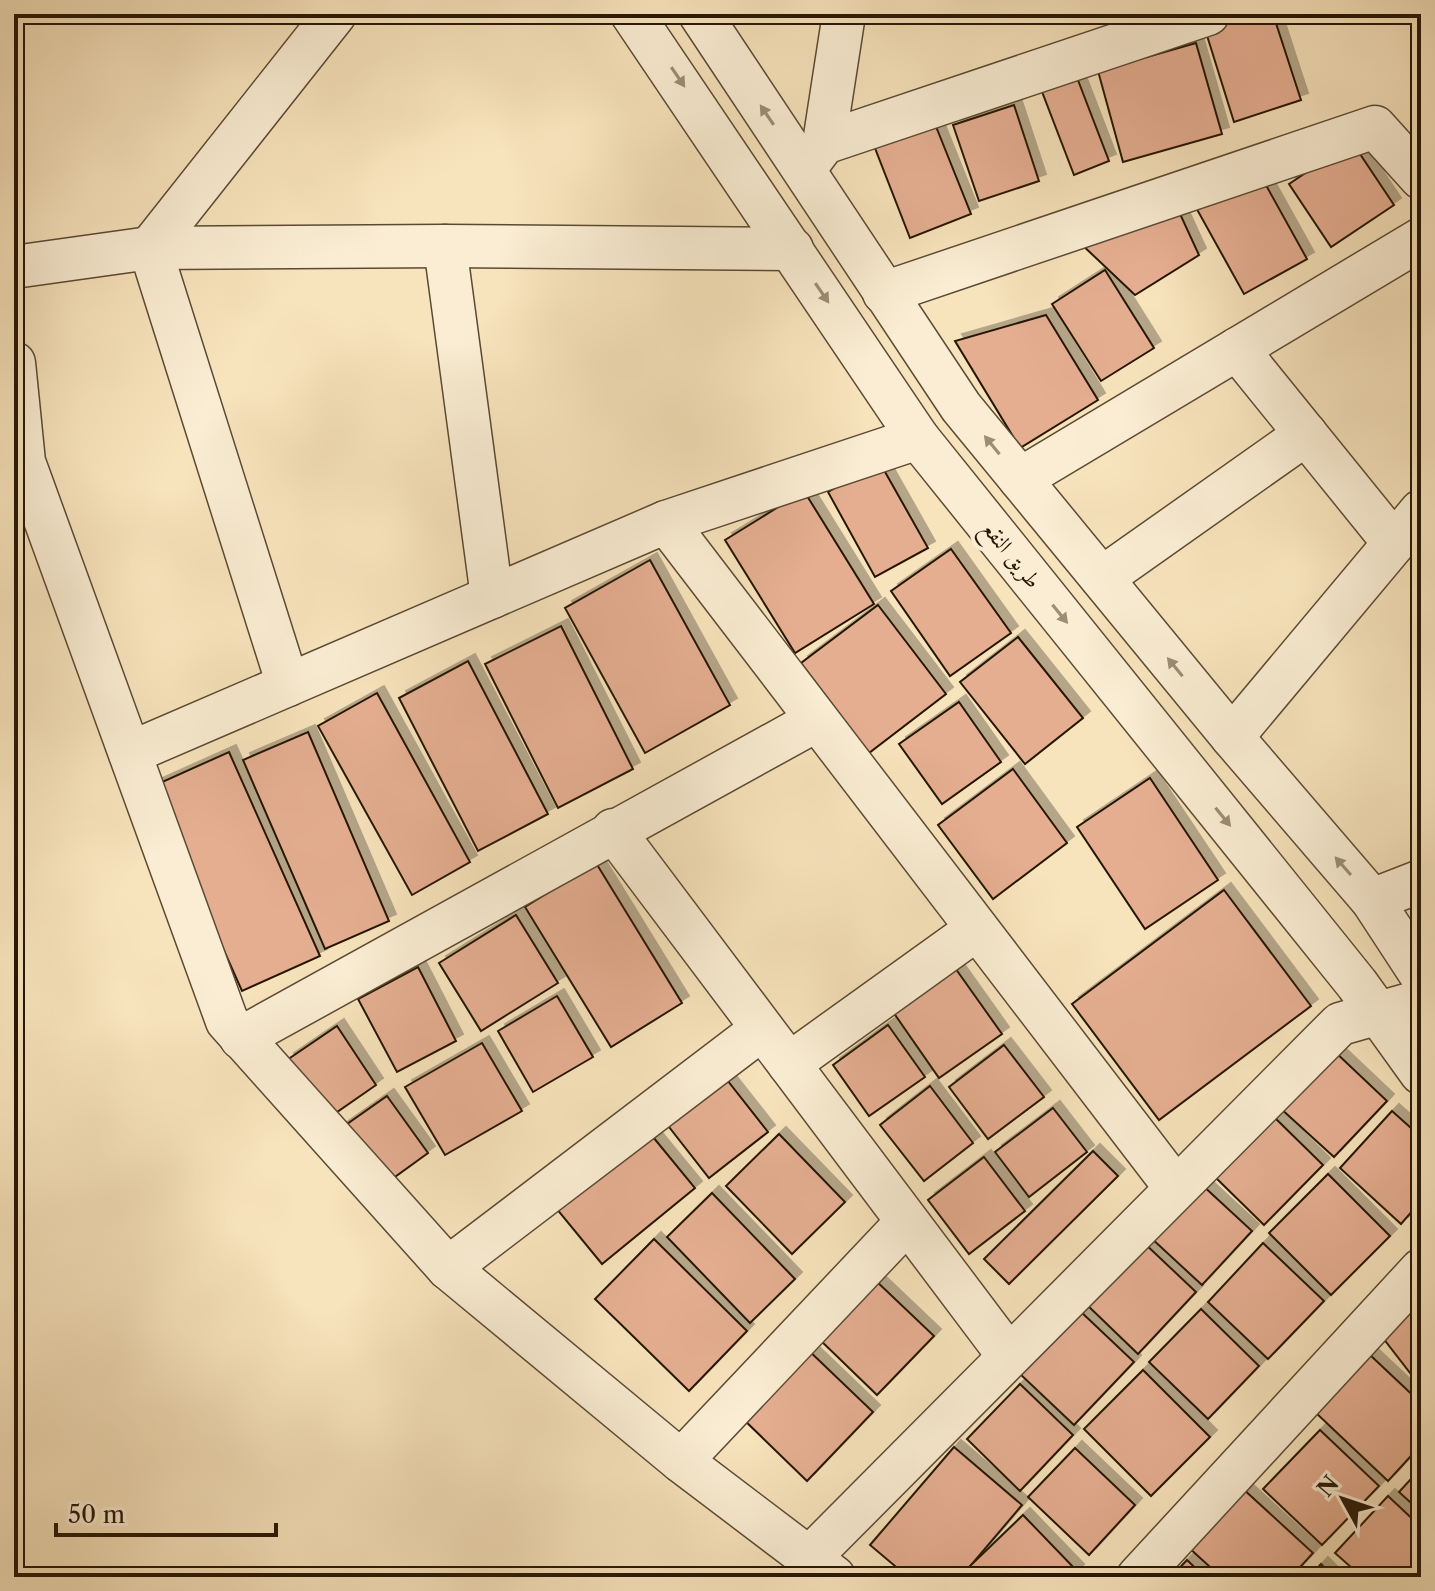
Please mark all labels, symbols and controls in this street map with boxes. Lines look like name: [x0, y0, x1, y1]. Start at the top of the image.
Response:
one-way arrow: [670, 67, 685, 88]
one-way arrow: [760, 104, 775, 125]
one-way arrow: [814, 283, 829, 304]
one-way arrow: [984, 435, 1001, 455]
street label: طريق النقع: [972, 515, 1047, 597]
one-way arrow: [1051, 604, 1068, 624]
one-way arrow: [1167, 658, 1184, 678]
one-way arrow: [1214, 807, 1231, 827]
one-way arrow: [1335, 856, 1352, 876]
north arrow: [1303, 1459, 1383, 1539]
text: N: [1312, 1470, 1345, 1502]
scale bar: [56, 1487, 276, 1537]
text: 50 m: [68, 1500, 125, 1529]

